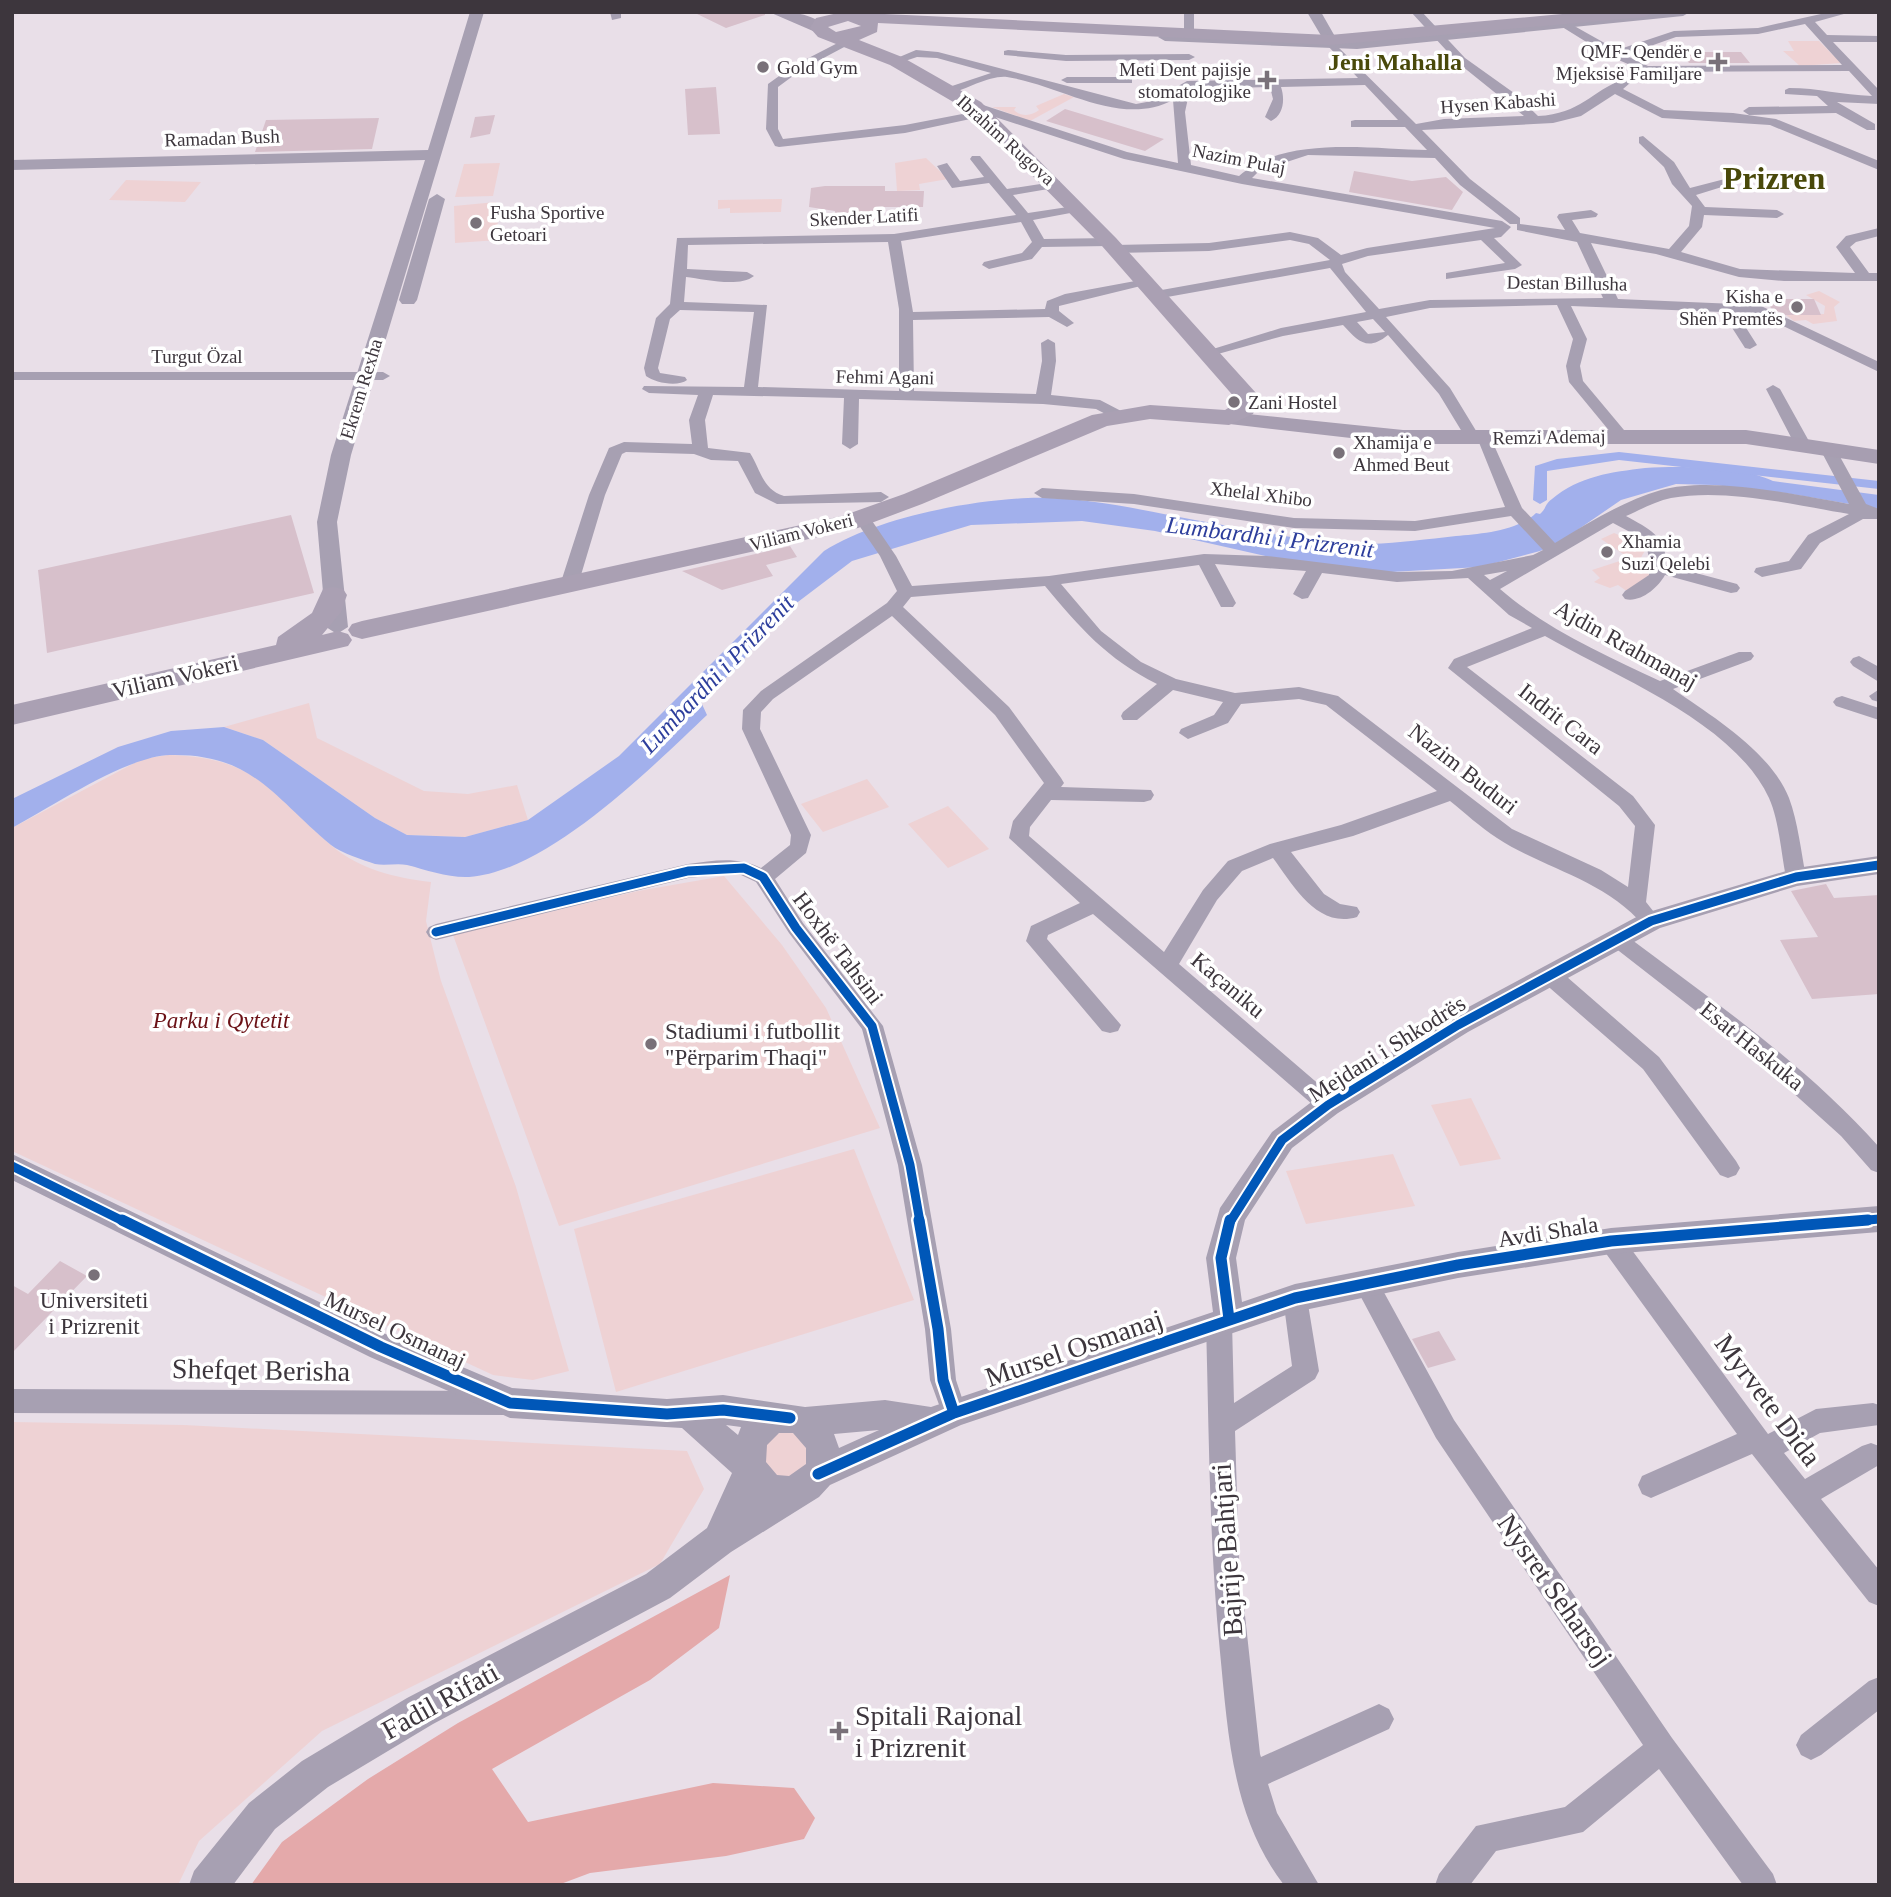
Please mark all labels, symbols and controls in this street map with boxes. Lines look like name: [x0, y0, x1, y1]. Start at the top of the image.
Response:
place label: QMF- Qendër e Mjeksisë Familjare: [1556, 41, 1702, 84]
district label: Jeni Mahalla: [1328, 49, 1462, 75]
marker: QMF- Qendër e Mjeksisë Familjare: [1708, 52, 1728, 72]
place label: Gold Gym: [777, 57, 858, 78]
marker: Gold Gym: [755, 59, 771, 75]
place label: Meti Dent pajisje stomatologjike: [1119, 59, 1251, 102]
marker: Meti Dent pajisje stomatologjike: [1257, 70, 1277, 90]
street label: Hysen Kabashi: [1440, 88, 1556, 118]
street label: Ibrahim Rugova: [953, 91, 1060, 190]
street label: Ramadan Bush: [164, 125, 281, 151]
street label: Nazim Pulaj: [1191, 140, 1287, 178]
district label: Prizren: [1723, 160, 1825, 196]
place label: Fusha Sportive Getoari: [490, 202, 605, 245]
street label: Skender Latifi: [809, 204, 919, 230]
marker: Fusha Sportive Getoari: [468, 215, 484, 231]
street label: Destan Billusha: [1506, 271, 1628, 295]
place label: Kisha e Shën Premtës: [1679, 286, 1783, 329]
marker: Kisha e Shën Premtës: [1789, 299, 1805, 315]
street label: Ekrem Rexha: [336, 336, 386, 442]
street label: Turgut Özal: [151, 346, 243, 367]
street label: Fehmi Agani: [835, 366, 935, 388]
place label: Zani Hostel: [1248, 392, 1337, 413]
marker: Zani Hostel: [1226, 394, 1242, 410]
street label: Remzi Ademaj: [1492, 426, 1606, 448]
place label: Xhamija e Ahmed Beut: [1353, 432, 1450, 475]
marker: Xhamija e Ahmed Beut: [1331, 445, 1347, 461]
street label: Xhelal Xhibo: [1209, 477, 1313, 511]
street label: Viliam Vokeri: [747, 509, 855, 555]
water label: Lumbardhi i Prizrenit: [1164, 511, 1377, 563]
place label: Xhamia Suzi Qelebi: [1621, 531, 1710, 574]
marker: Xhamia Suzi Qelebi: [1599, 544, 1615, 560]
water label: Lumbardhi i Prizrenit: [634, 589, 800, 759]
street label: Ajdin Rrahmanaj: [1550, 596, 1702, 694]
street label: Viliam Vokeri: [109, 650, 241, 704]
street label: Indrit Cara: [1514, 678, 1608, 760]
street label: Nazim Buduri: [1404, 719, 1522, 819]
street label: Hoxhë Tahsini: [788, 887, 888, 1009]
street label: Kaçaniku: [1186, 947, 1270, 1023]
street label: Mejdani i Shkodrës: [1304, 991, 1470, 1107]
street label: Esat Haskuka: [1695, 997, 1809, 1095]
park label: Parku i Qytetit: [152, 1008, 290, 1033]
place label: Stadiumi i futbollit "Përparim Thaqi": [665, 1019, 841, 1070]
marker: Stadiumi i futbollit "Përparim Thaqi": [643, 1036, 659, 1052]
street label: Avdi Shala: [1496, 1212, 1600, 1252]
marker: Universiteti i Prizrenit: [86, 1267, 102, 1283]
street label: Mursel Osmanaj: [321, 1286, 469, 1374]
place label: Universiteti i Prizrenit: [40, 1288, 148, 1339]
street label: Mursel Osmanaj: [981, 1303, 1167, 1393]
street label: Myrvete Dida: [1709, 1328, 1828, 1472]
street label: Shefqet Berisha: [172, 1353, 351, 1387]
street label: Bajrije Bahtjari: [1205, 1462, 1249, 1638]
street label: Nysret Seharsoj: [1491, 1508, 1619, 1672]
street label: Fadil Rifati: [376, 1656, 504, 1746]
place label: Spitali Rajonal i Prizrenit: [855, 1700, 1022, 1763]
marker: Spitali Rajonal i Prizrenit: [829, 1721, 849, 1741]

